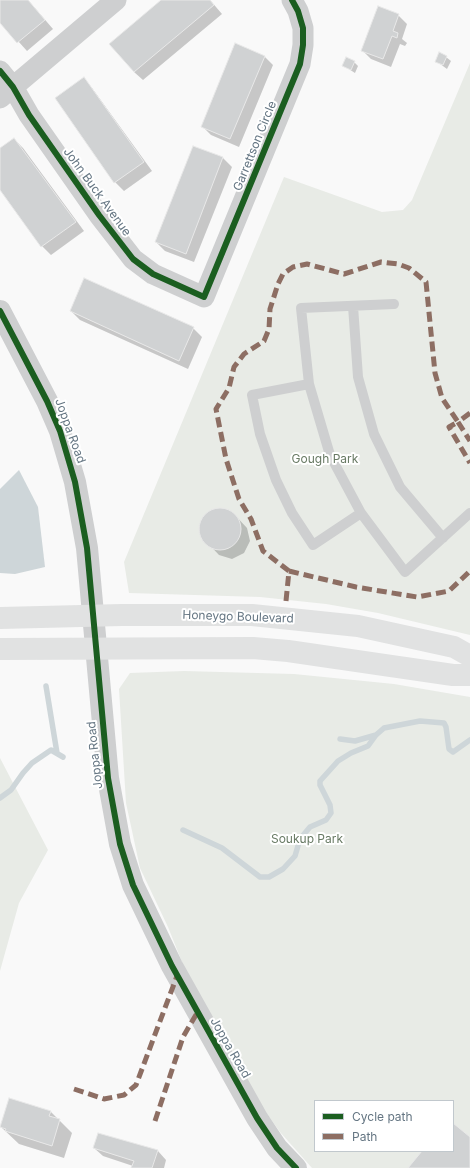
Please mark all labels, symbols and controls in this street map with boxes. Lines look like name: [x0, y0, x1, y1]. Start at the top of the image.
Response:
street label: Garrettson Circle: [230, 99, 280, 193]
street label: John Buck Avenue: [60, 145, 134, 239]
street label: Joppa Road: [52, 397, 88, 465]
park label: Gough Park: [292, 452, 358, 466]
street label: Honeygo Boulevard: [182, 608, 294, 626]
street label: Joppa Road: [84, 720, 106, 790]
park label: Soukup Park: [271, 832, 343, 846]
street label: Joppa Road: [207, 1015, 253, 1081]
legend: [314, 1100, 454, 1152]
text: Cycle path: [352, 1109, 413, 1124]
text: Path: [352, 1129, 377, 1144]

